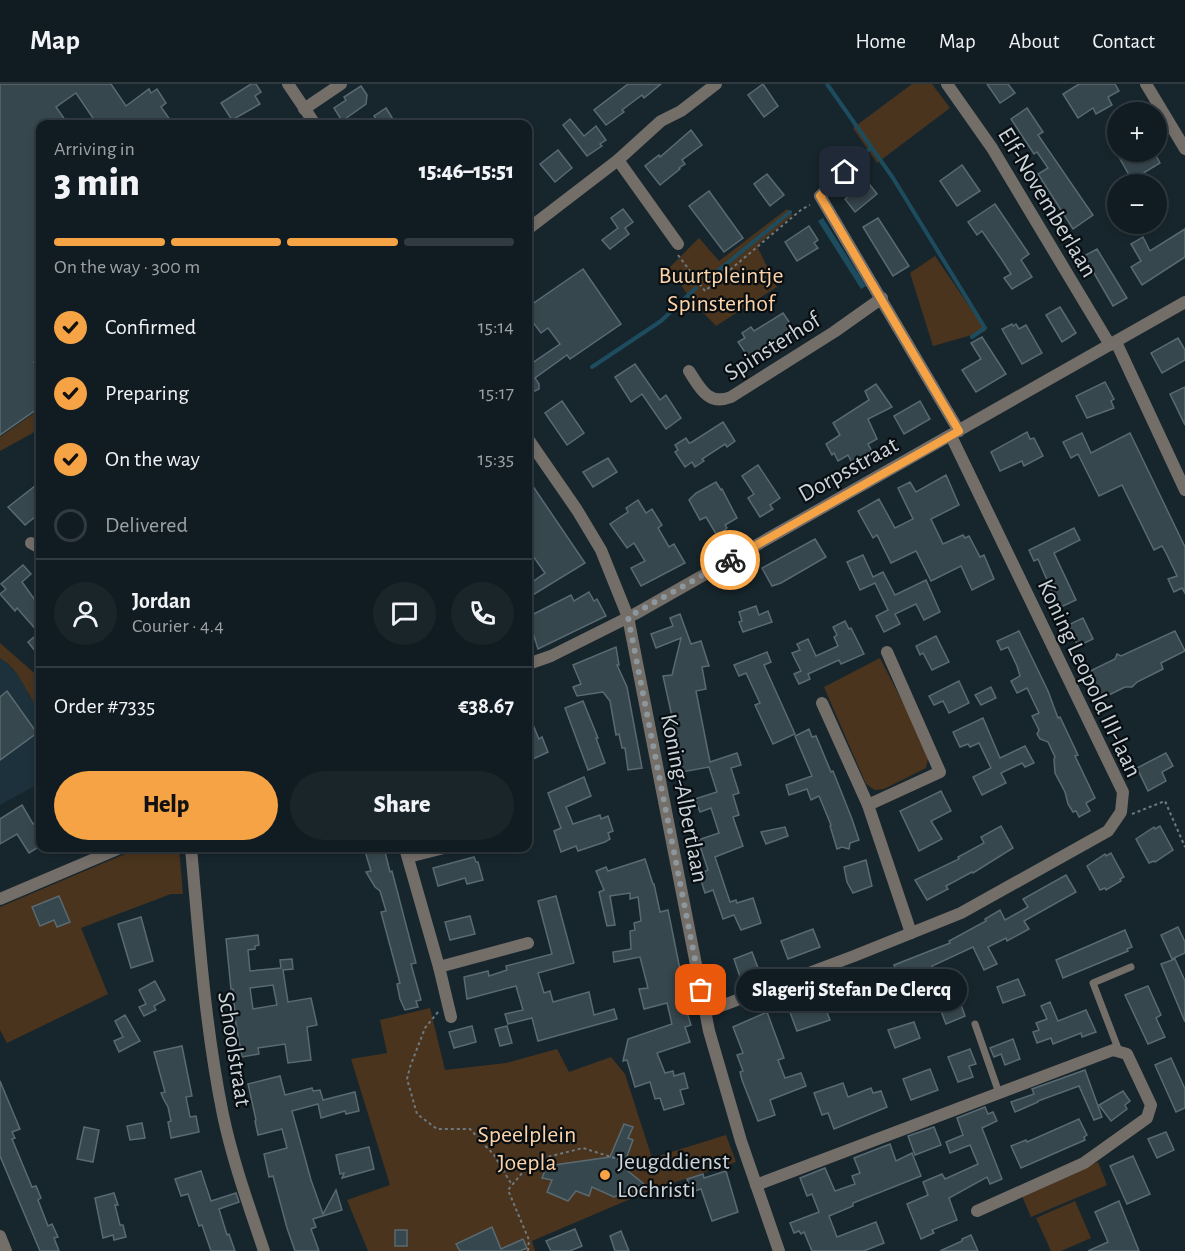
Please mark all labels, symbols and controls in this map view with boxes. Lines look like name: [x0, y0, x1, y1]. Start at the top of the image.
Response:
text: Map: [30, 27, 80, 55]
text: Home: [855, 31, 906, 52]
text: Map: [939, 31, 976, 52]
text: About: [1009, 31, 1059, 52]
text: Contact: [1092, 31, 1155, 52]
map controls: [1107, 102, 1167, 234]
button: +: [1107, 102, 1167, 162]
street label: Elf-Novemberlaan: [993, 123, 1101, 282]
text: Arriving in: [54, 139, 135, 159]
pin: [819, 146, 870, 197]
icon: home: [828, 155, 861, 188]
text: 15:46–15:51: [419, 160, 514, 182]
text: 3 min: [54, 164, 140, 203]
button: −: [1107, 174, 1167, 234]
text: On the way · 300 m: [54, 257, 200, 277]
park label: Buurtpleintje Spinsterhof: [658, 264, 784, 316]
street label: Spinsterhof: [720, 307, 826, 386]
icon: check: [54, 311, 87, 344]
text: Confirmed: [105, 316, 196, 338]
text: 15:14: [478, 317, 514, 337]
icon: check: [54, 377, 87, 410]
text: Preparing: [105, 382, 189, 404]
text: 15:17: [479, 383, 514, 403]
street label: Dorpsstraat: [795, 433, 903, 507]
icon: check: [54, 443, 87, 476]
text: On the way: [105, 448, 200, 470]
text: 15:35: [478, 449, 514, 469]
text: Delivered: [105, 514, 188, 536]
courier: [700, 530, 760, 590]
icon: bike: [714, 544, 747, 577]
street label: Koning Leopold III-laan: [1033, 576, 1145, 781]
button: person: [54, 582, 117, 645]
button: chat: [373, 582, 436, 645]
button: phone: [451, 582, 514, 645]
text: Jordan: [132, 590, 191, 612]
text: Courier · 4.4: [132, 616, 224, 636]
text: Order #7335: [54, 695, 155, 717]
text: €38.67: [458, 695, 514, 717]
street label: Koning-Albertlaan: [656, 712, 712, 885]
button: Help: [54, 771, 278, 840]
button: Share: [290, 771, 514, 840]
pin: [675, 964, 726, 1015]
callout: Slagerij Stefan De Clercq: [737, 969, 968, 1011]
icon: bag: [684, 973, 717, 1006]
text: Slagerij Stefan De Clercq: [752, 980, 951, 1000]
street label: Schoolstraat: [213, 990, 255, 1109]
park label: Speelplein Joepla: [478, 1123, 577, 1175]
place label: Jeugddienst Lochristi: [617, 1150, 730, 1202]
marker: Jeugddienst Lochristi: [598, 1168, 612, 1182]

